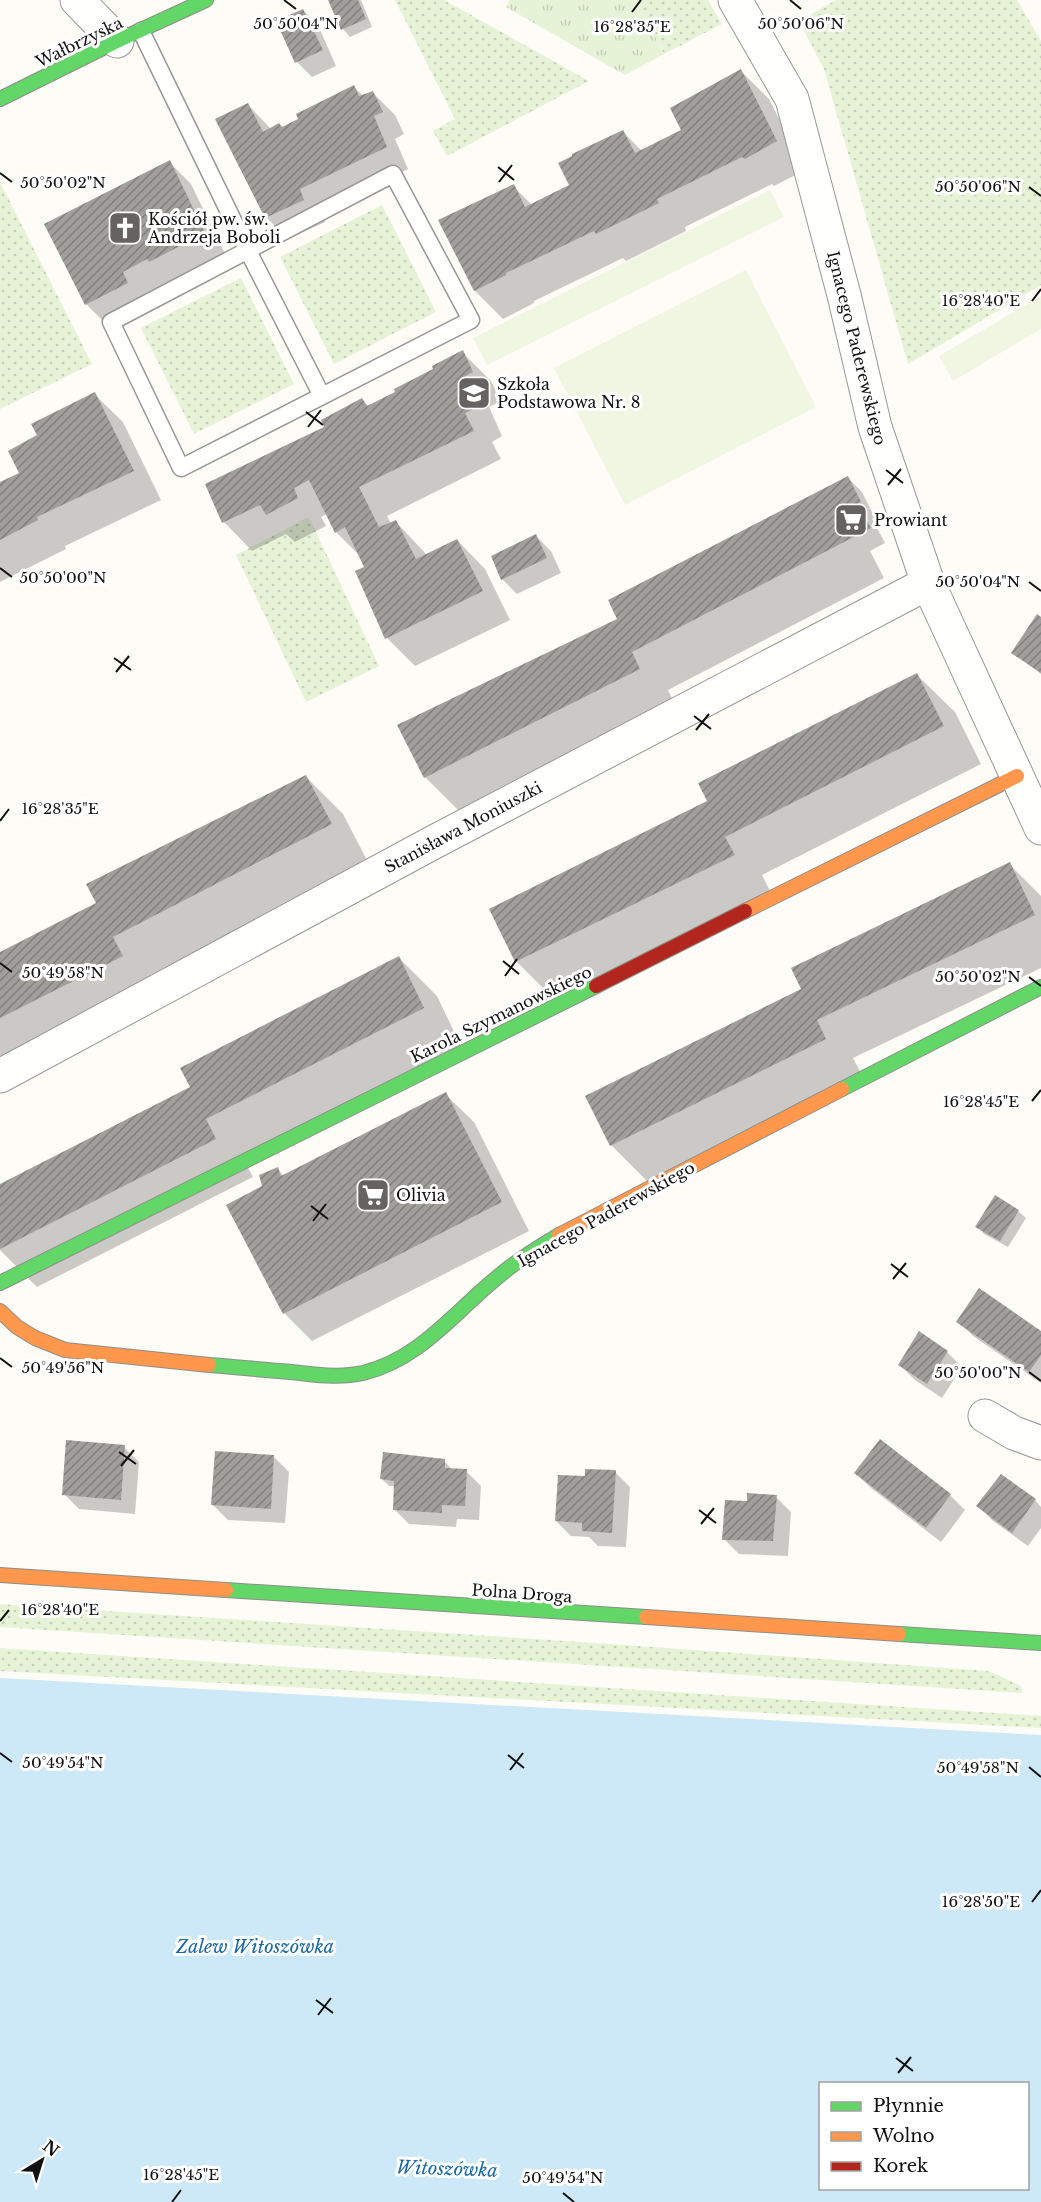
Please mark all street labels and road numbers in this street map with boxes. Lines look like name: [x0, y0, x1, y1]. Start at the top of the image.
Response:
street label: Wałbrzyska: [31, 12, 126, 72]
street label: Ignacego Paderewskiego: [823, 249, 891, 447]
street label: Stanisława Moniuszki: [381, 777, 546, 877]
street label: Karola Szymanowskiego: [407, 961, 595, 1067]
street label: Ignacego Paderewskiego: [514, 1157, 698, 1271]
street label: Polna Droga: [471, 1580, 573, 1607]

